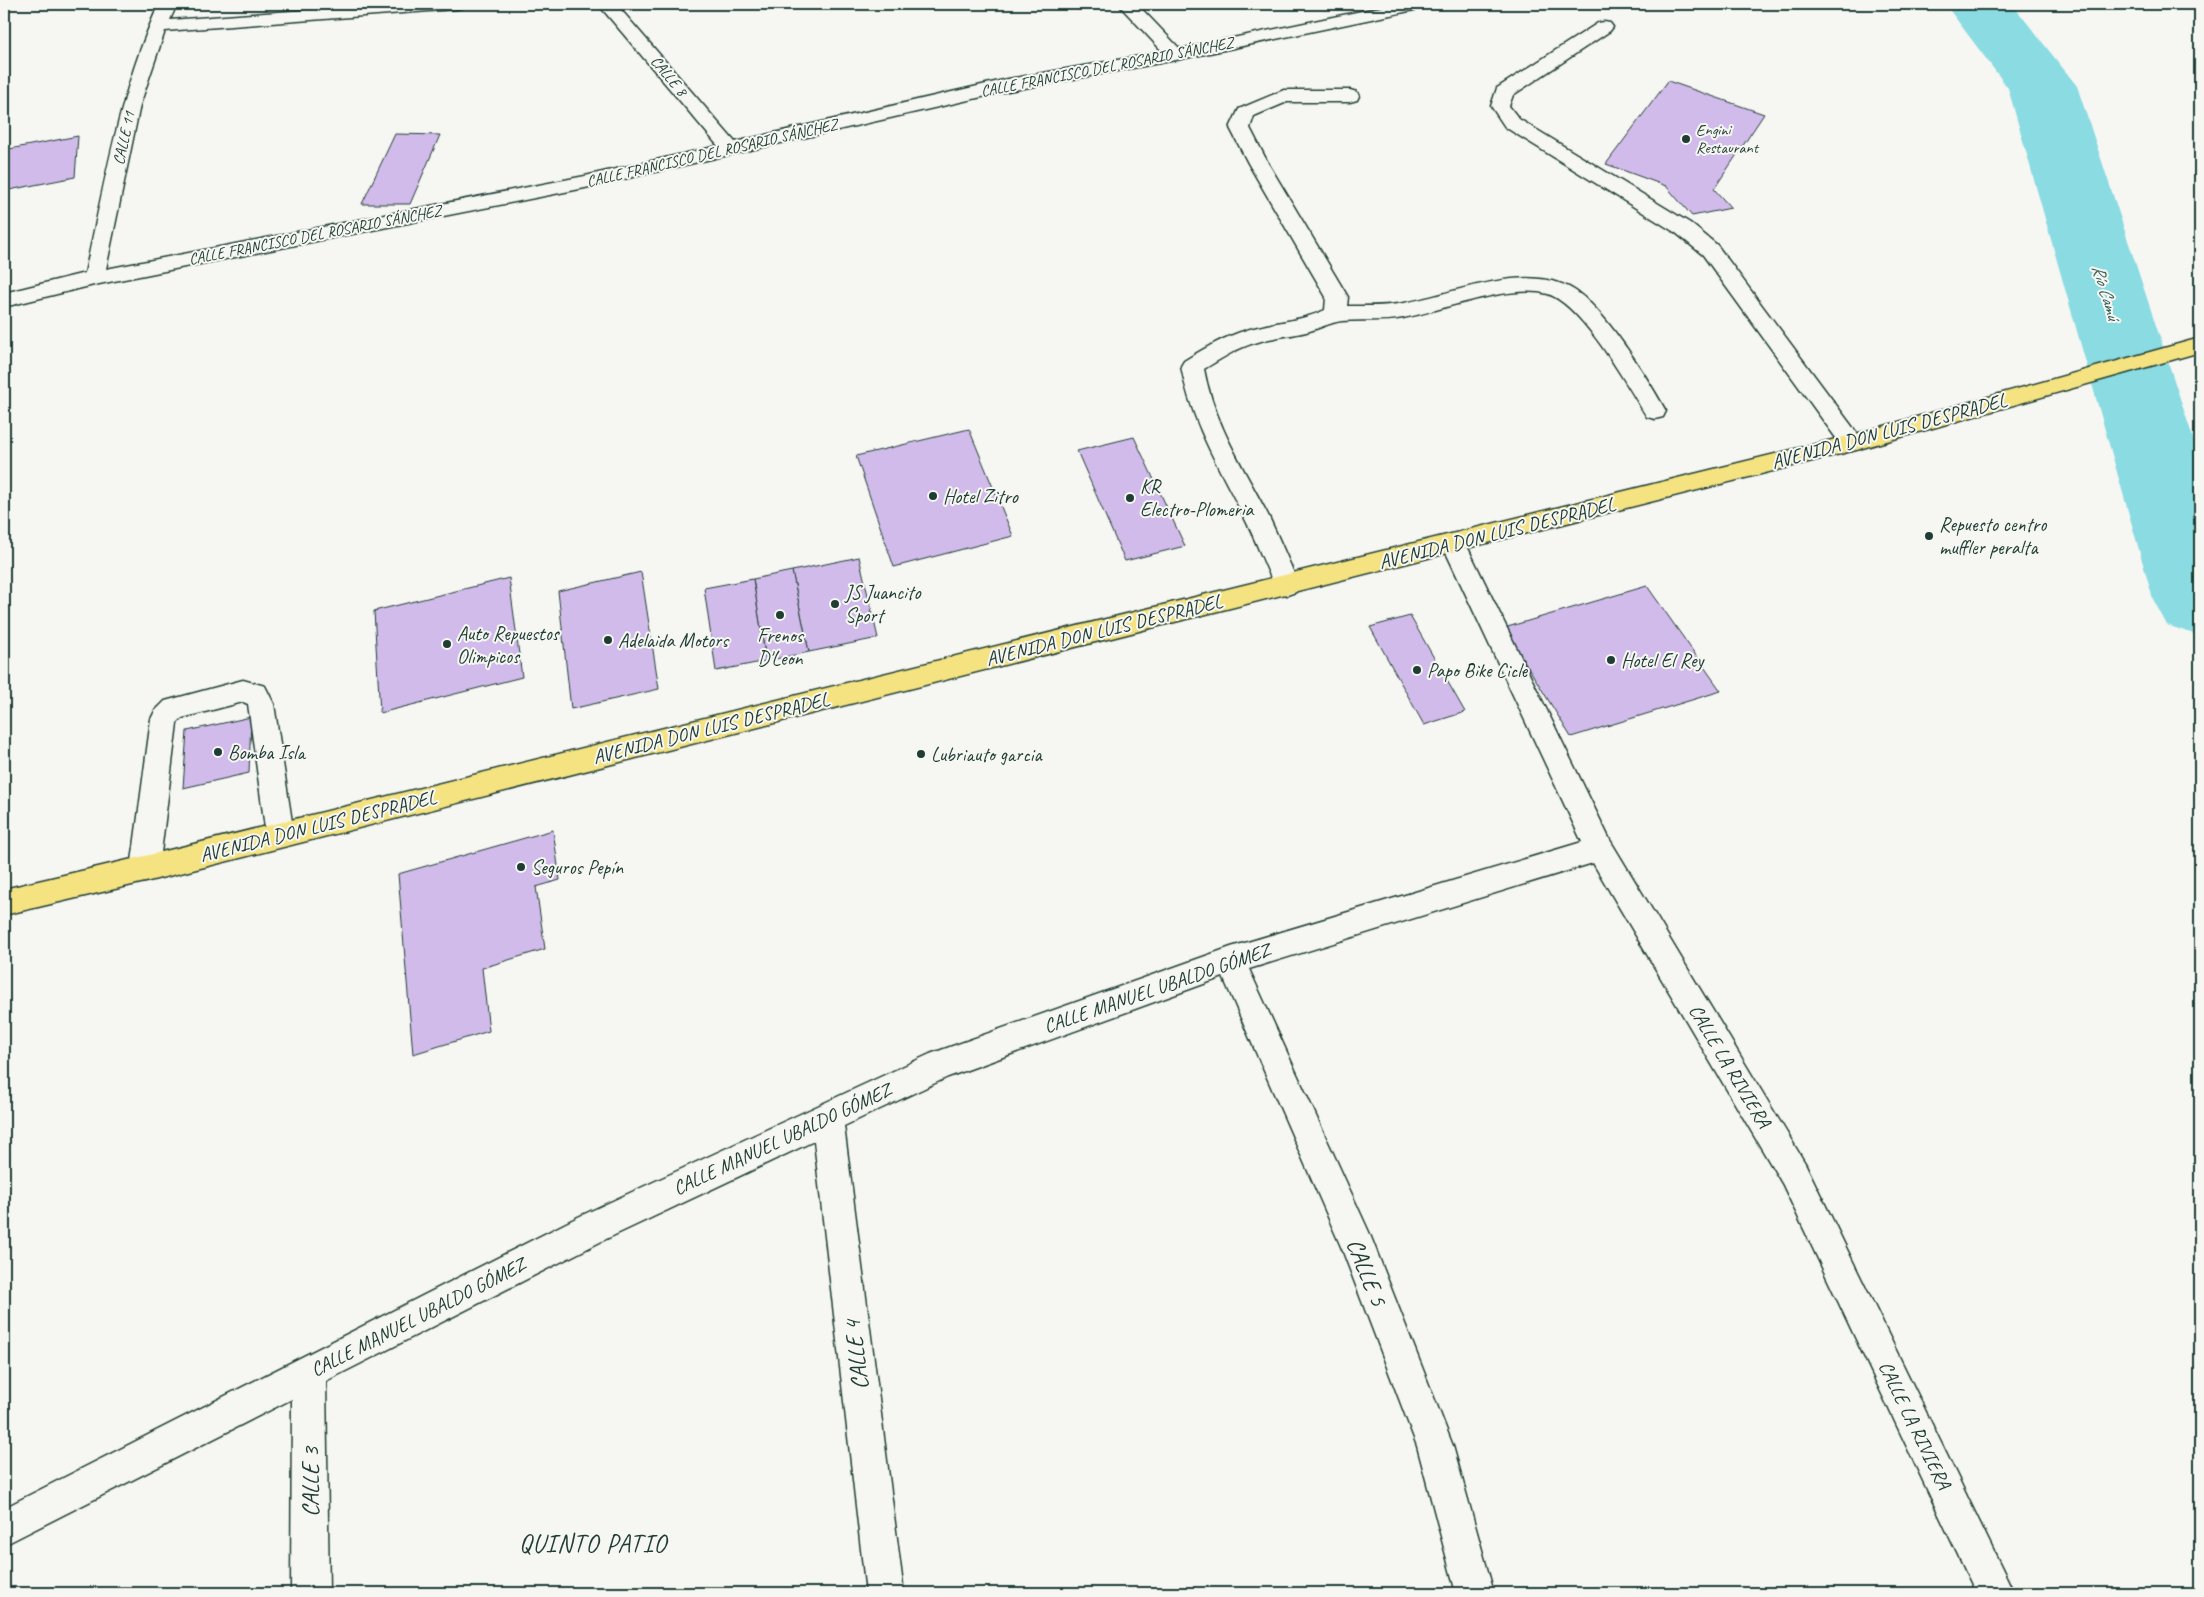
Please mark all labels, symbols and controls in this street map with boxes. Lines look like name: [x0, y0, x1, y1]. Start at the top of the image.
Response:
street label: CALLE FRANCISCO DEL ROSARIO SÁNCHEZ: [979, 32, 1237, 101]
street label: CALLE 8: [646, 52, 693, 102]
street label: CALLE 11: [109, 109, 140, 167]
street label: CALLE FRANCISCO DEL ROSARIO SÁNCHEZ: [585, 114, 842, 192]
place label: Engini Restaurant: [1696, 120, 1760, 158]
marker: Engini Restaurant: [1680, 133, 1692, 145]
street label: CALLE FRANCISCO DEL ROSARIO SÁNCHEZ: [187, 200, 445, 269]
water label: Río Camú: [2087, 262, 2126, 326]
street label: AVENIDA DON LUIS DESPRADEL: [1769, 387, 2010, 474]
place label: KR Electro-Plomeria: [1140, 474, 1254, 522]
place label: Hotel Zitro: [943, 484, 1019, 509]
marker: Hotel Zitro: [927, 490, 939, 502]
street label: AVENIDA DON LUIS DESPRADEL: [1376, 491, 1618, 574]
marker: KR Electro-Plomeria: [1124, 492, 1136, 504]
place label: Repuesto centro muffler peralta: [1939, 512, 2047, 560]
marker: Repuesto centro muffler peralta: [1923, 530, 1935, 542]
place label: JS Juancito Sport: [844, 580, 921, 628]
street label: AVENIDA DON LUIS DESPRADEL: [983, 588, 1225, 671]
marker: JS Juancito Sport: [829, 598, 841, 610]
marker: Frenos D'Leon: [774, 609, 786, 621]
place label: Auto Repuestos Olimpicos: [457, 621, 561, 669]
place label: Frenos D'Leon: [757, 623, 805, 671]
place label: Adelaida Motors: [618, 628, 730, 653]
marker: Adelaida Motors: [602, 634, 614, 646]
marker: Auto Repuestos Olimpicos: [441, 638, 453, 650]
place label: Hotel El Rey: [1621, 648, 1706, 673]
marker: Hotel El Rey: [1605, 654, 1617, 666]
place label: Papo Bike Cicle: [1427, 658, 1529, 683]
marker: Papo Bike Cicle: [1411, 664, 1423, 676]
street label: AVENIDA DON LUIS DESPRADEL: [590, 686, 832, 769]
place label: Bomba Isla: [228, 740, 306, 765]
place label: Lubriauto garcia: [931, 742, 1043, 767]
marker: Bomba Isla: [212, 746, 224, 758]
marker: Lubriauto garcia: [915, 748, 927, 760]
street label: AVENIDA DON LUIS DESPRADEL: [197, 784, 439, 867]
place label: Seguros Pepín: [531, 855, 624, 880]
marker: Seguros Pepín: [515, 861, 527, 873]
street label: CALLE MANUEL UBALDO GÓMEZ: [1040, 937, 1276, 1039]
street label: CALLE LA RIVIERA: [1683, 1000, 1777, 1133]
street label: CALLE MANUEL UBALDO GÓMEZ: [669, 1076, 897, 1201]
street label: CALLE 5: [1340, 1234, 1395, 1311]
street label: CALLE MANUEL UBALDO GÓMEZ: [306, 1251, 532, 1382]
street label: CALLE 4: [837, 1316, 875, 1392]
street label: CALLE LA RIVIERA: [1873, 1357, 1957, 1494]
street label: CALLE 3: [295, 1445, 325, 1517]
district label: QUINTO PATIO: [519, 1528, 669, 1560]

